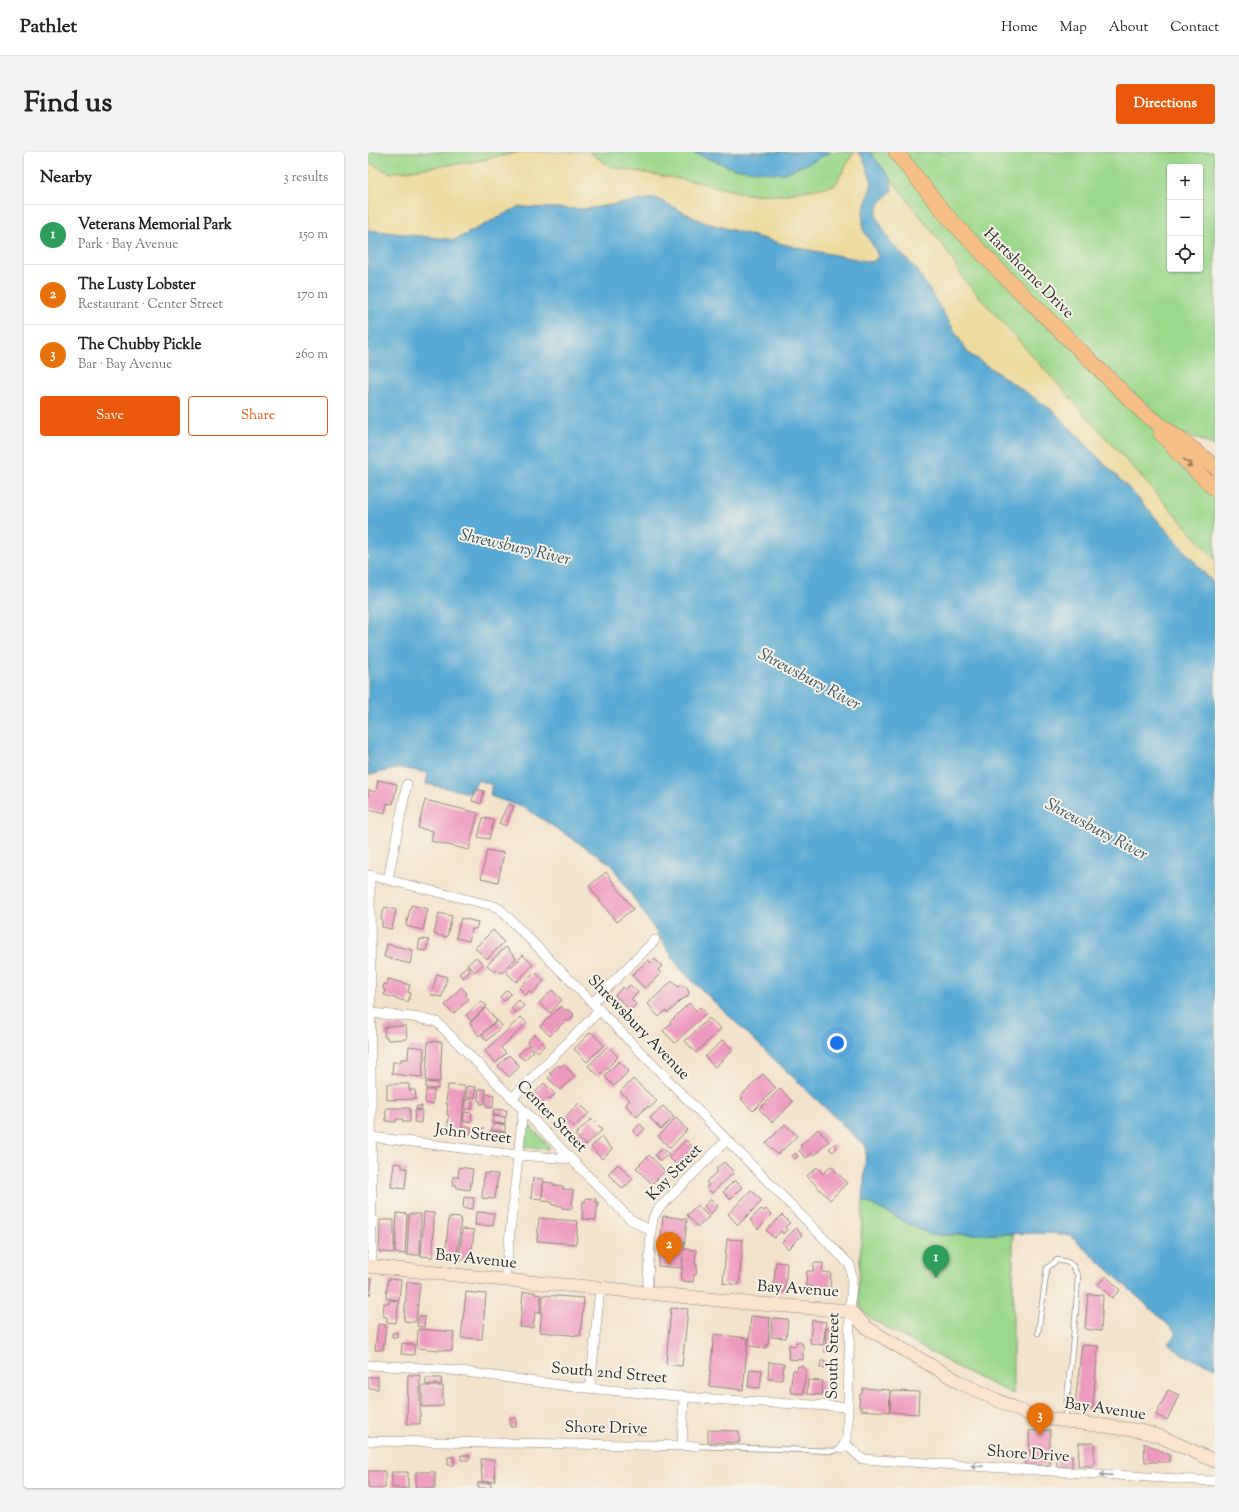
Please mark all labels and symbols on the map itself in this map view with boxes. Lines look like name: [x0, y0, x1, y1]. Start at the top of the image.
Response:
street label: Hartshorne Drive: [977, 223, 1079, 325]
one-way arrow: [1183, 458, 1193, 468]
water label: Shrewsbury River: [457, 524, 573, 572]
water label: Shrewsbury River: [753, 643, 865, 717]
water label: Shrewsbury River: [1040, 793, 1152, 867]
street label: Shrewsbury Avenue: [581, 970, 695, 1086]
your location: [827, 1033, 847, 1053]
street label: Center Street: [510, 1076, 592, 1159]
street label: John Street: [432, 1119, 513, 1151]
street label: Kay Street: [642, 1139, 708, 1207]
pin: 2: [656, 1232, 682, 1265]
street label: Bay Avenue: [434, 1244, 518, 1276]
pin: 1: [923, 1245, 949, 1278]
street label: Bay Avenue: [756, 1276, 840, 1304]
street label: South Street: [822, 1312, 846, 1400]
street label: South 2nd Street: [550, 1357, 668, 1391]
street label: Bay Avenue: [1063, 1393, 1147, 1427]
pin: 3: [1027, 1403, 1053, 1436]
street label: Shore Drive: [564, 1417, 648, 1441]
street label: Shore Drive: [986, 1441, 1070, 1469]
one-way arrow: [971, 1463, 984, 1470]
one-way arrow: [1100, 1471, 1113, 1478]

